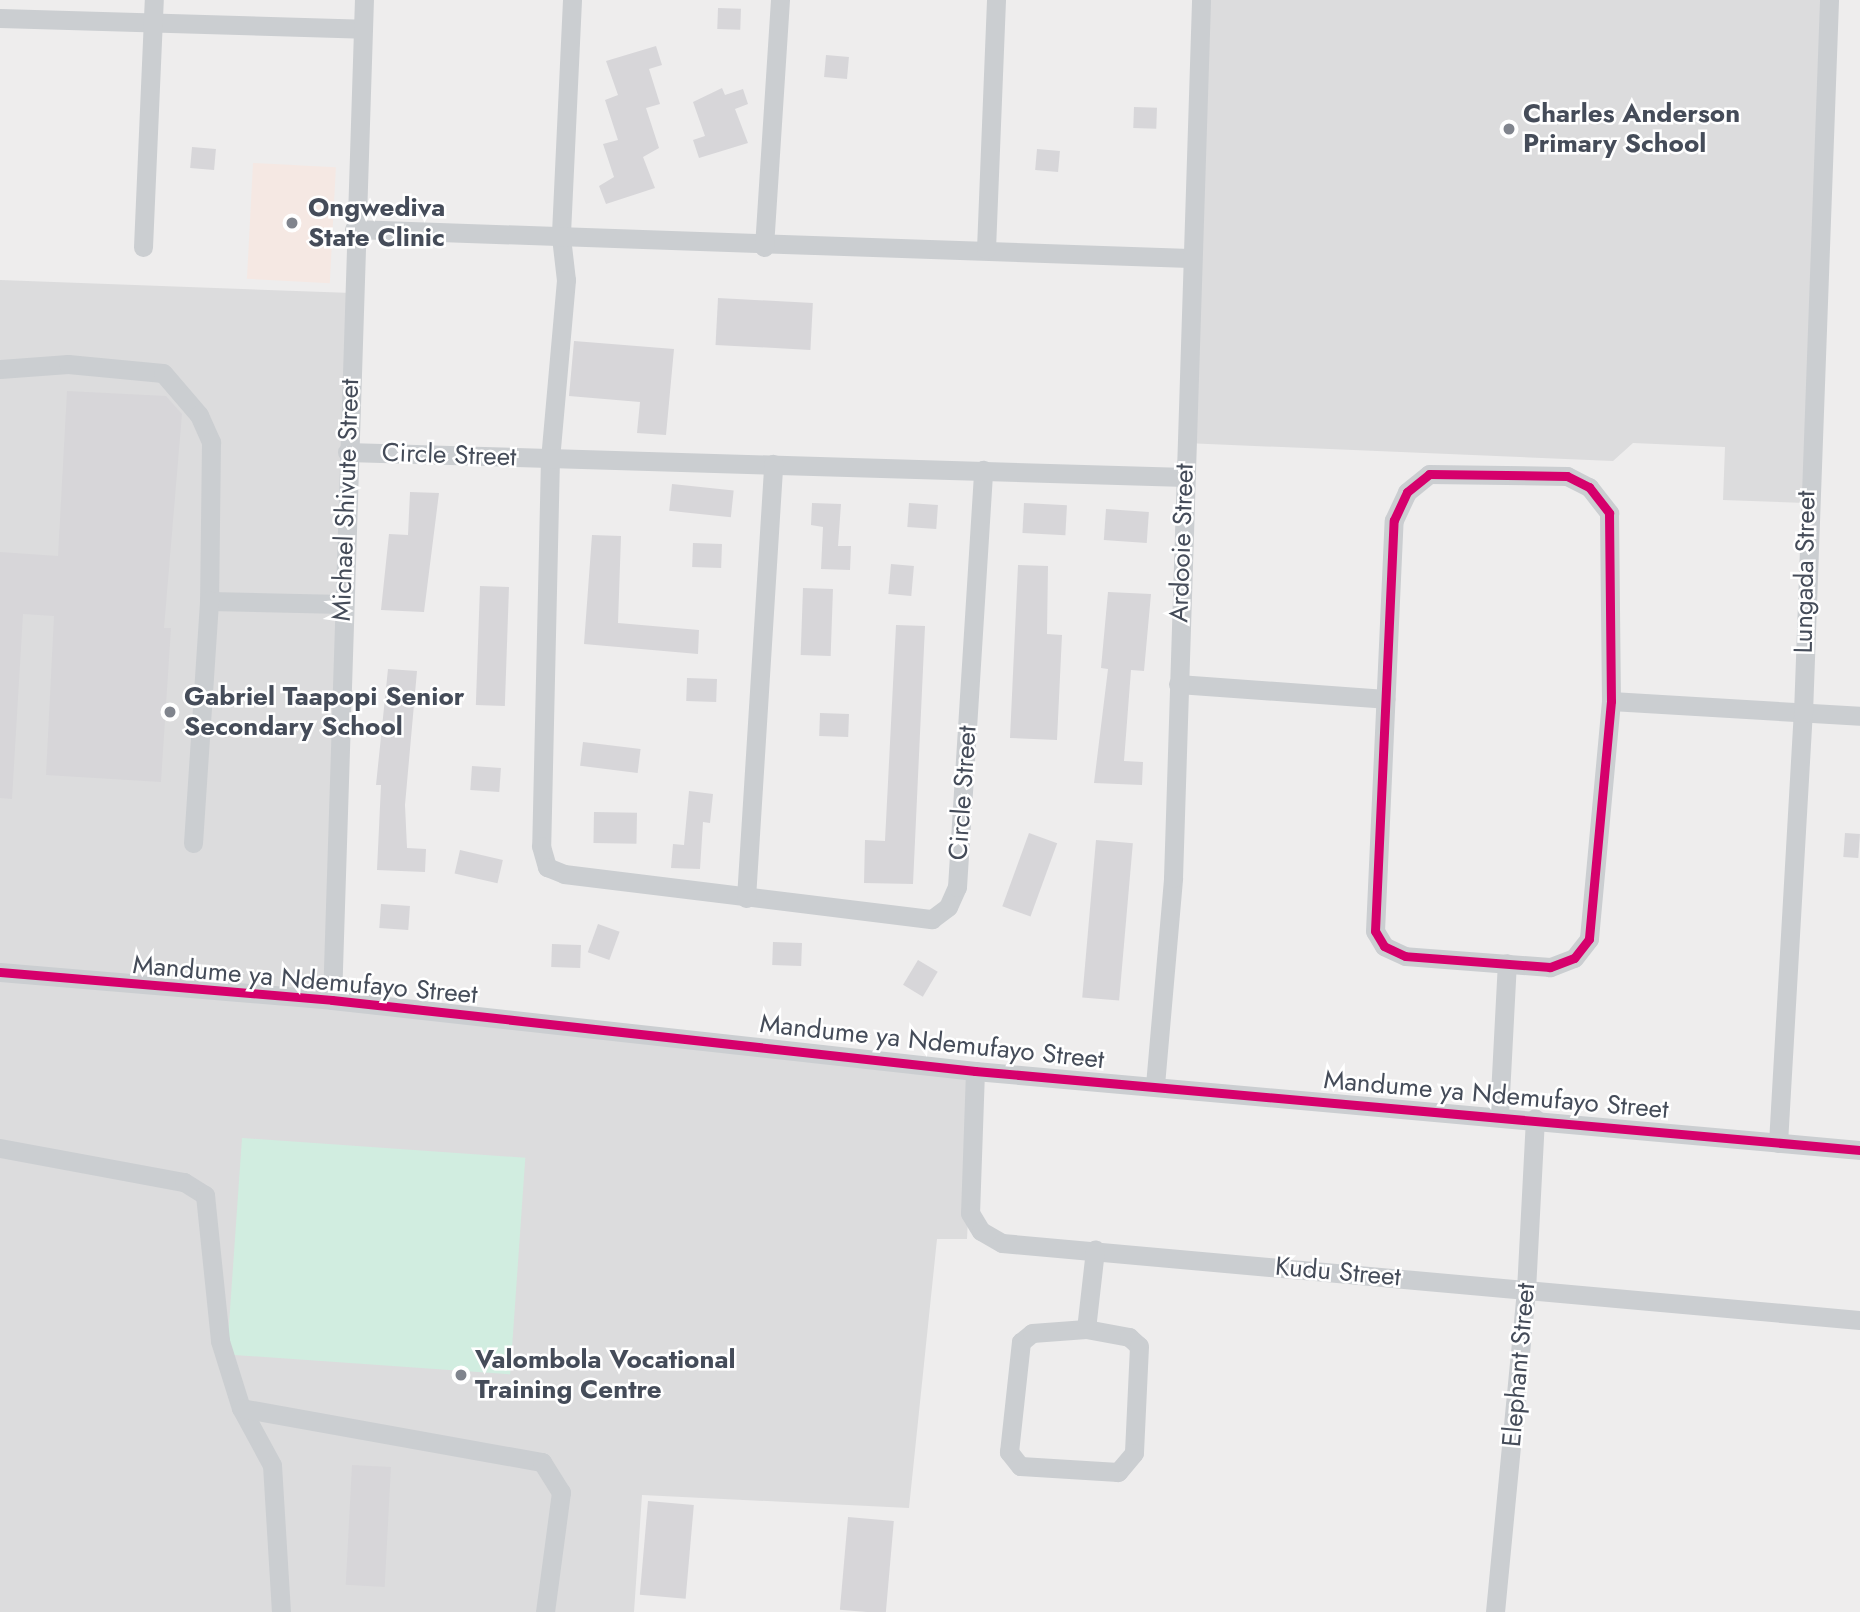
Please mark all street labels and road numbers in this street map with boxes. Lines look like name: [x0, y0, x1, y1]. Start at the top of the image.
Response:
street label: Michael Shivute Street: [326, 378, 366, 622]
street label: Circle Street: [381, 437, 517, 473]
street label: Ardooie Street: [1164, 463, 1200, 623]
street label: Lungada Street: [1788, 490, 1822, 654]
street label: Circle Street: [943, 725, 983, 861]
street label: Mandume ya Ndemufayo Street: [131, 949, 479, 1011]
street label: Mandume ya Ndemufayo Street: [758, 1008, 1106, 1076]
street label: Mandume ya Ndemufayo Street: [1322, 1064, 1670, 1126]
street label: Kudu Street: [1274, 1251, 1402, 1293]
street label: Elephant Street: [1496, 1282, 1542, 1448]

